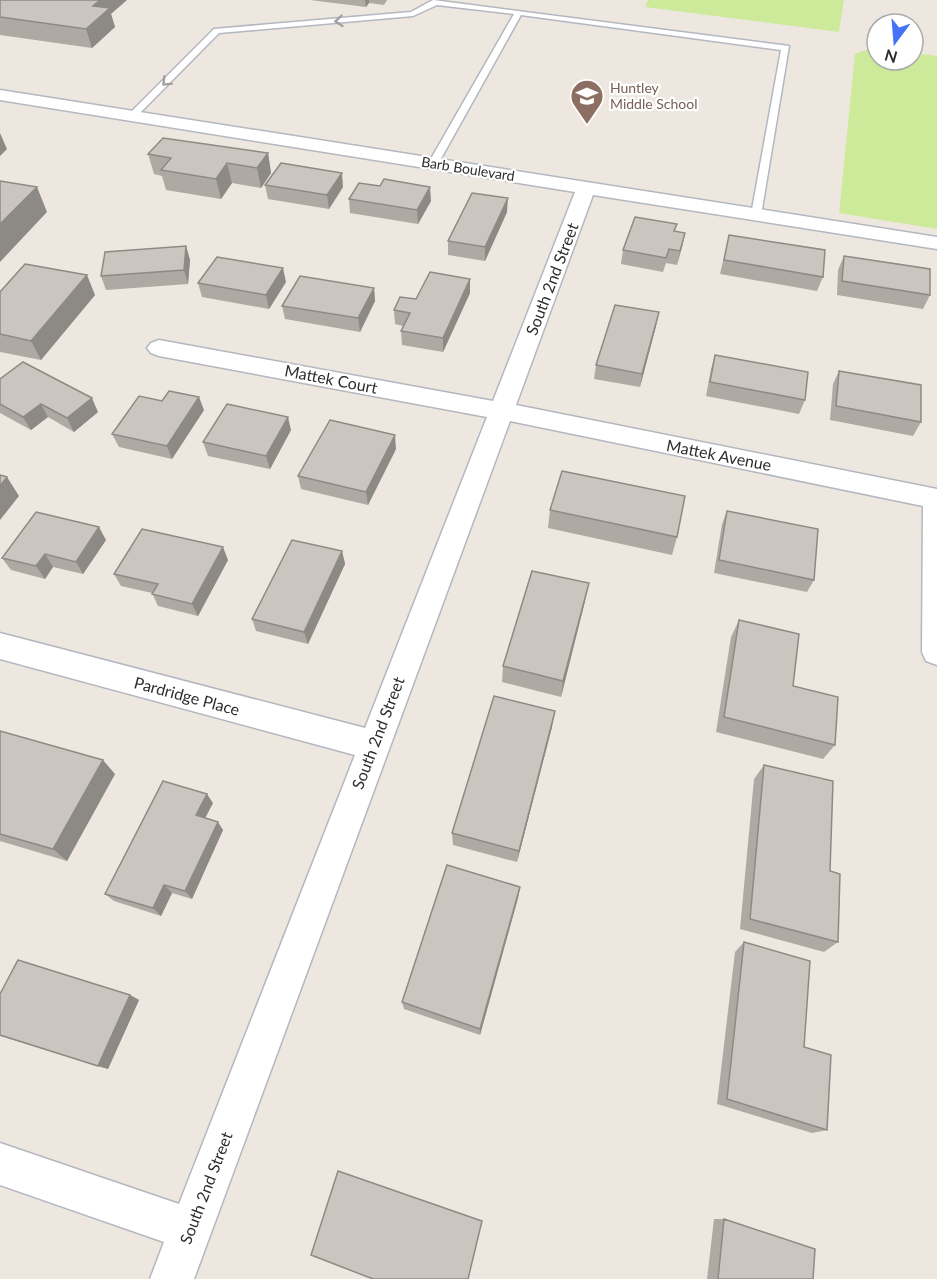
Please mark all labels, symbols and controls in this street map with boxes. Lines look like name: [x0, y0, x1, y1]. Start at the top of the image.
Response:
north arrow: [865, 12, 925, 72]
one-way arrow: [335, 14, 344, 27]
text: N: [882, 46, 899, 68]
one-way arrow: [162, 75, 173, 86]
school or university icon: Huntley Middle School: [569, 78, 605, 125]
place label: Huntley Middle School: [610, 79, 697, 112]
street label: Barb Boulevard: [420, 153, 516, 184]
street label: South 2nd Street: [521, 220, 582, 338]
street label: Mattek Court: [283, 360, 379, 397]
street label: Mattek Avenue: [665, 435, 773, 474]
street label: Pardridge Place: [132, 672, 242, 719]
street label: South 2nd Street: [347, 674, 408, 792]
street label: South 2nd Street: [175, 1129, 236, 1247]

